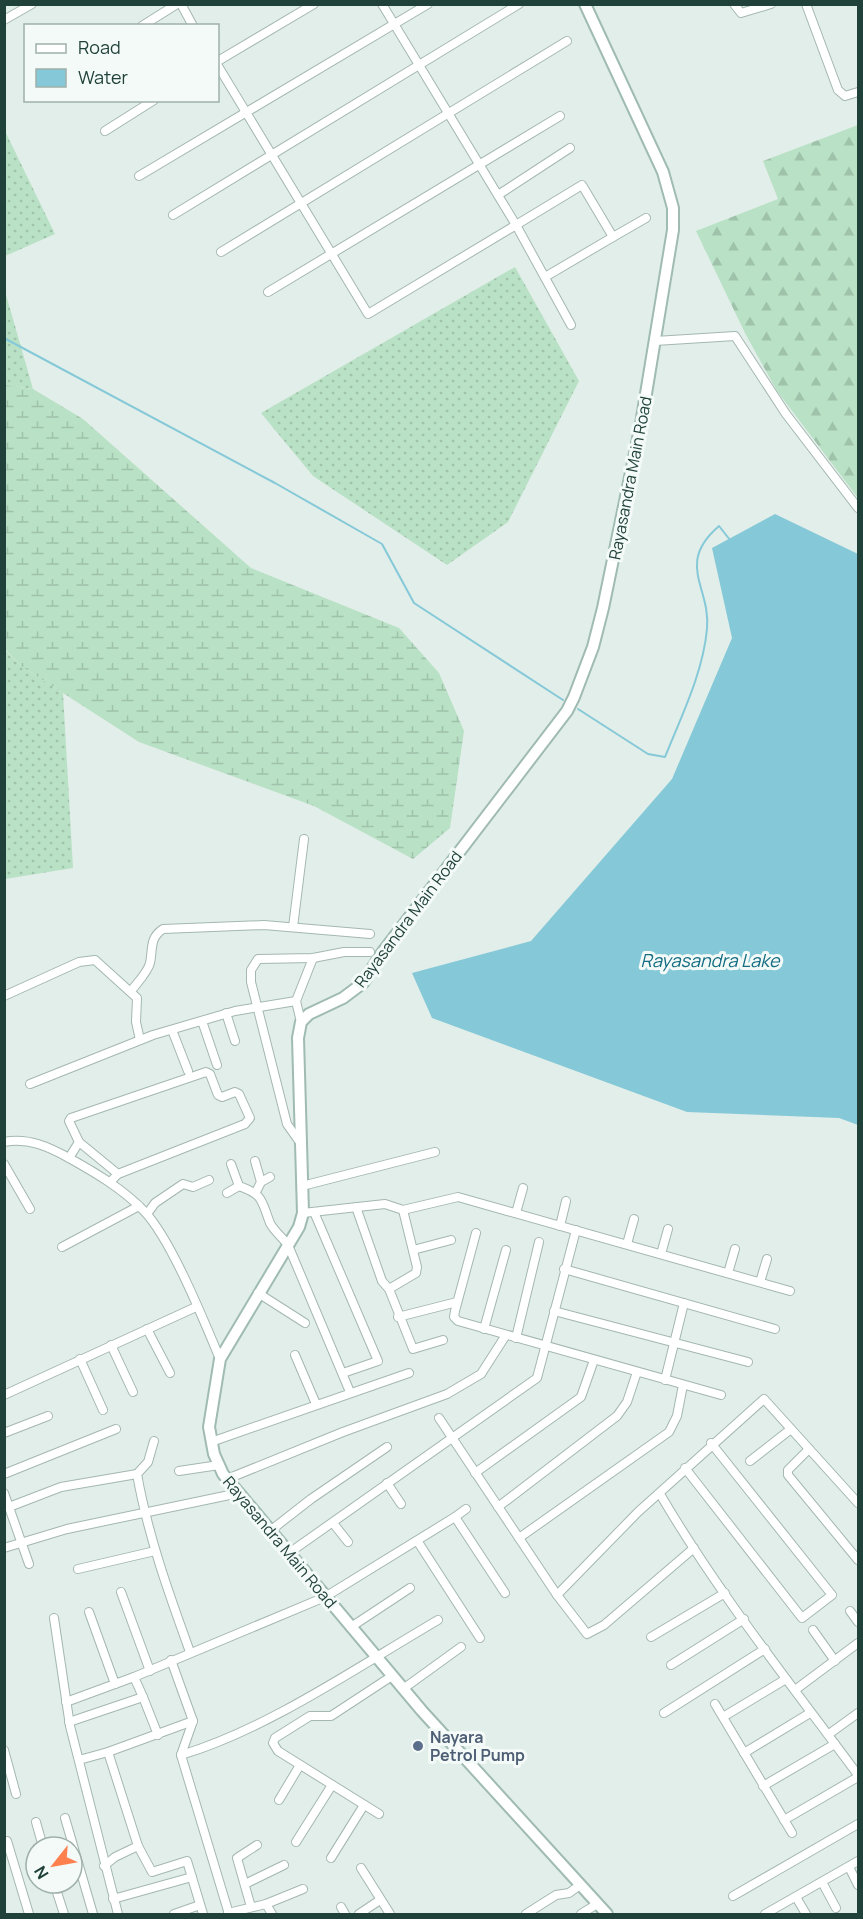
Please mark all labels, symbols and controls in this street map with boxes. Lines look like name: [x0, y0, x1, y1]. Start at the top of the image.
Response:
legend: [24, 24, 219, 102]
text: Road: [78, 35, 121, 59]
text: Water: [78, 65, 128, 89]
street label: Rayasandra Main Road: [603, 394, 657, 562]
street label: Rayasandra Main Road: [349, 846, 467, 992]
water label: Rayasandra Lake: [641, 948, 781, 972]
street label: Rayasandra Main Road: [218, 1471, 342, 1613]
place label: Nayara Petrol Pump: [430, 1726, 525, 1766]
marker: Nayara Petrol Pump: [411, 1739, 425, 1753]
north arrow: [24, 1835, 84, 1895]
text: N: [29, 1862, 54, 1883]

